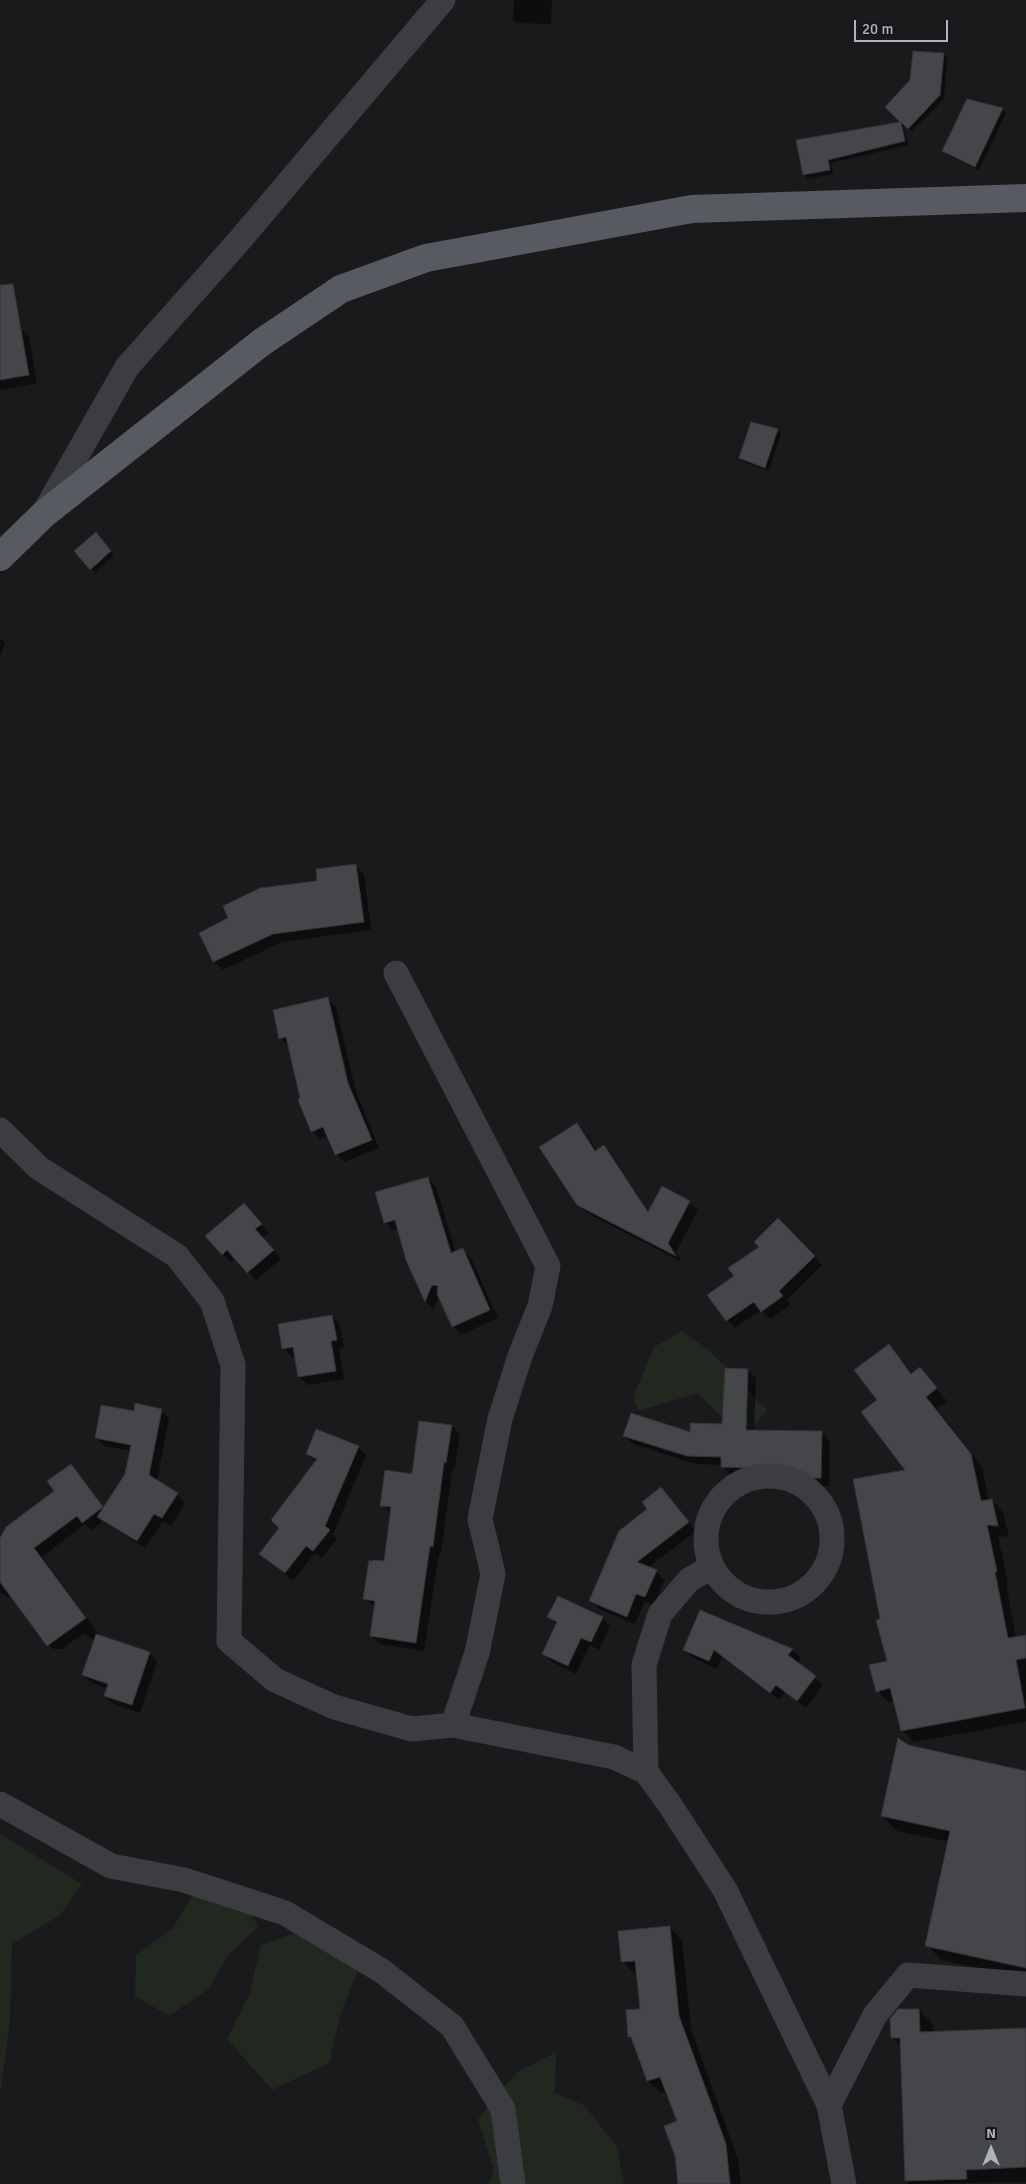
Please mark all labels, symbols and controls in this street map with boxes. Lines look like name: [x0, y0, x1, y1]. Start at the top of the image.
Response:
scale bar: [856, 10, 950, 42]
text: 20 m: [862, 20, 893, 38]
north arrow: [966, 2124, 1016, 2174]
text: N: [986, 2125, 996, 2142]

